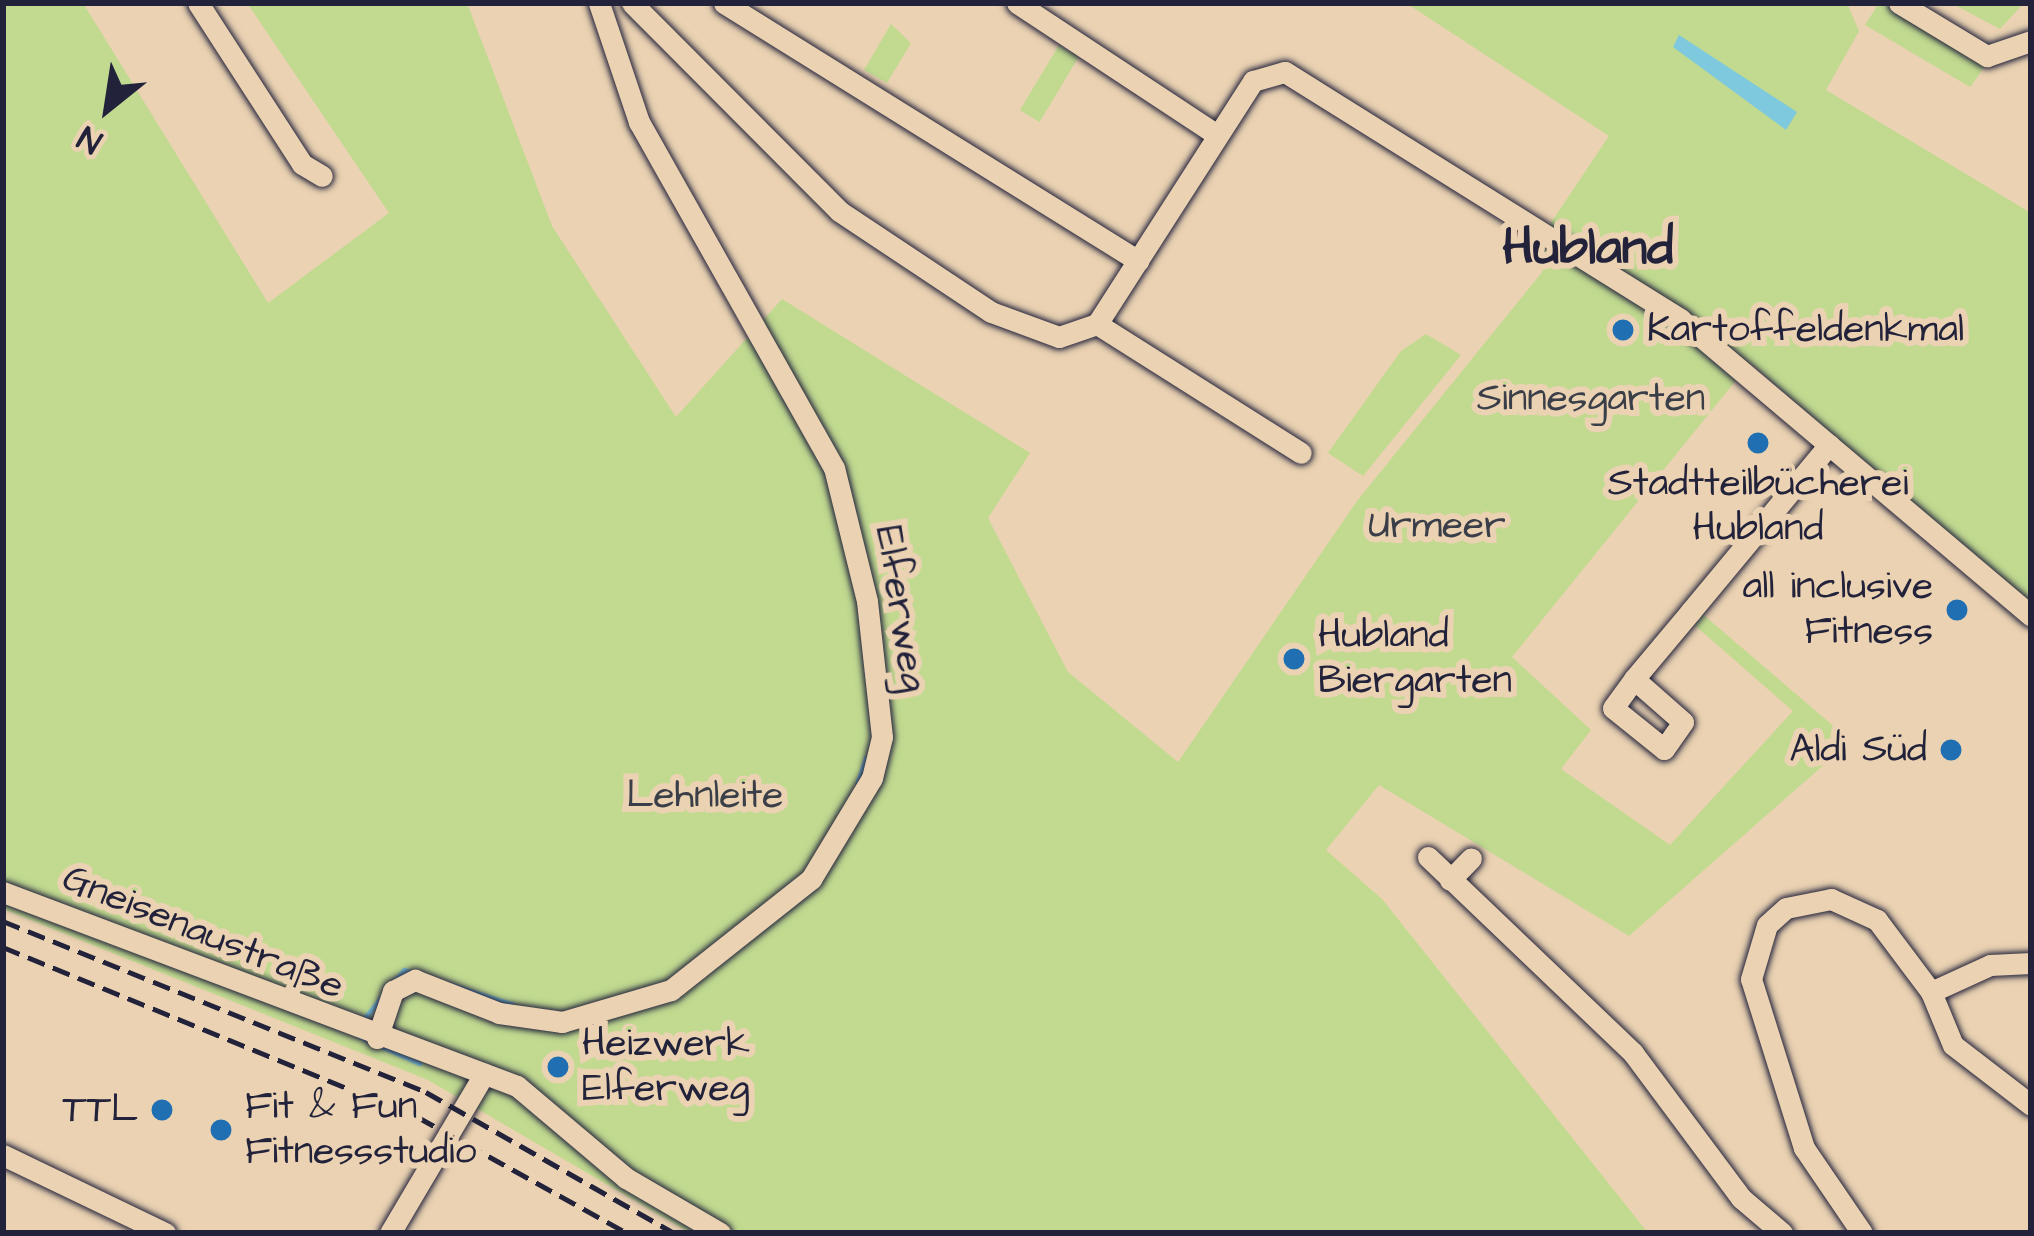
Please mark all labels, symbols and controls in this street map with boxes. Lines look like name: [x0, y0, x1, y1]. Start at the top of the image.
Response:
north arrow: [48, 48, 168, 168]
text: N: [70, 114, 110, 164]
district label: Hubland: [1502, 218, 1674, 280]
place label: Kartoffeldenkmal: [1647, 307, 1964, 353]
marker: Kartoffeldenkmal: [1610, 317, 1636, 343]
park label: Sinnesgarten: [1477, 376, 1705, 422]
marker: Stadtteilbücherei Hubland: [1745, 430, 1771, 456]
place label: Stadtteilbücherei Hubland: [1608, 462, 1908, 553]
park label: Urmeer: [1368, 503, 1506, 549]
street label: Elferweg: [864, 523, 936, 695]
place label: all inclusive Fitness: [1742, 565, 1933, 656]
marker: all inclusive Fitness: [1944, 597, 1970, 623]
place label: Hubland Biergarten: [1318, 614, 1512, 705]
marker: Hubland Biergarten: [1281, 646, 1307, 672]
place label: Aldi Süd: [1790, 727, 1927, 773]
marker: Aldi Süd: [1938, 737, 1964, 763]
park label: Lehnleite: [627, 773, 783, 819]
street label: Gneisenaustraße: [56, 855, 350, 1011]
place label: Heizwerk Elferweg: [582, 1022, 750, 1113]
marker: Heizwerk Elferweg: [545, 1054, 571, 1080]
place label: Fit & Fun Fitnessstudio: [245, 1085, 476, 1176]
place label: TTL: [62, 1087, 138, 1133]
marker: TTL: [149, 1097, 175, 1123]
marker: Fit & Fun Fitnessstudio: [208, 1117, 234, 1143]

